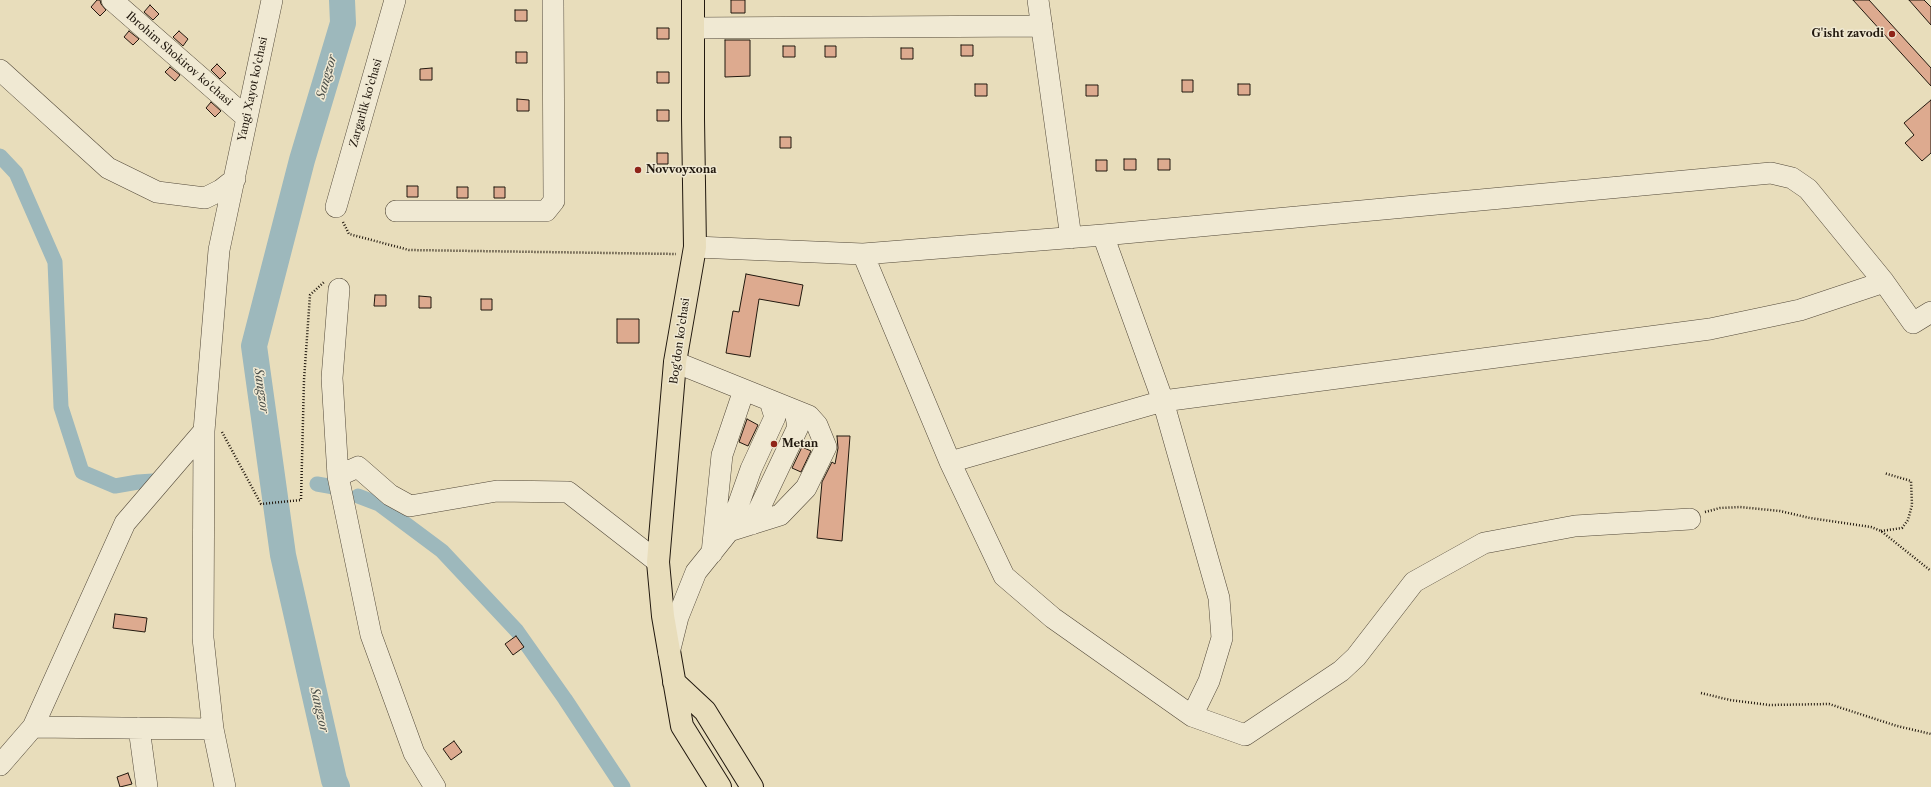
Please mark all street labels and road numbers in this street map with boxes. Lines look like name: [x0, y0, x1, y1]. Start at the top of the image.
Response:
street label: Ibrohim Shokirov ko'chasi: [123, 9, 235, 109]
street label: Yangi Xayot ko'chasi: [235, 36, 271, 142]
street label: Zargarlik ko'chasi: [347, 57, 385, 149]
street label: Bog'don ko'chasi: [667, 297, 693, 385]

